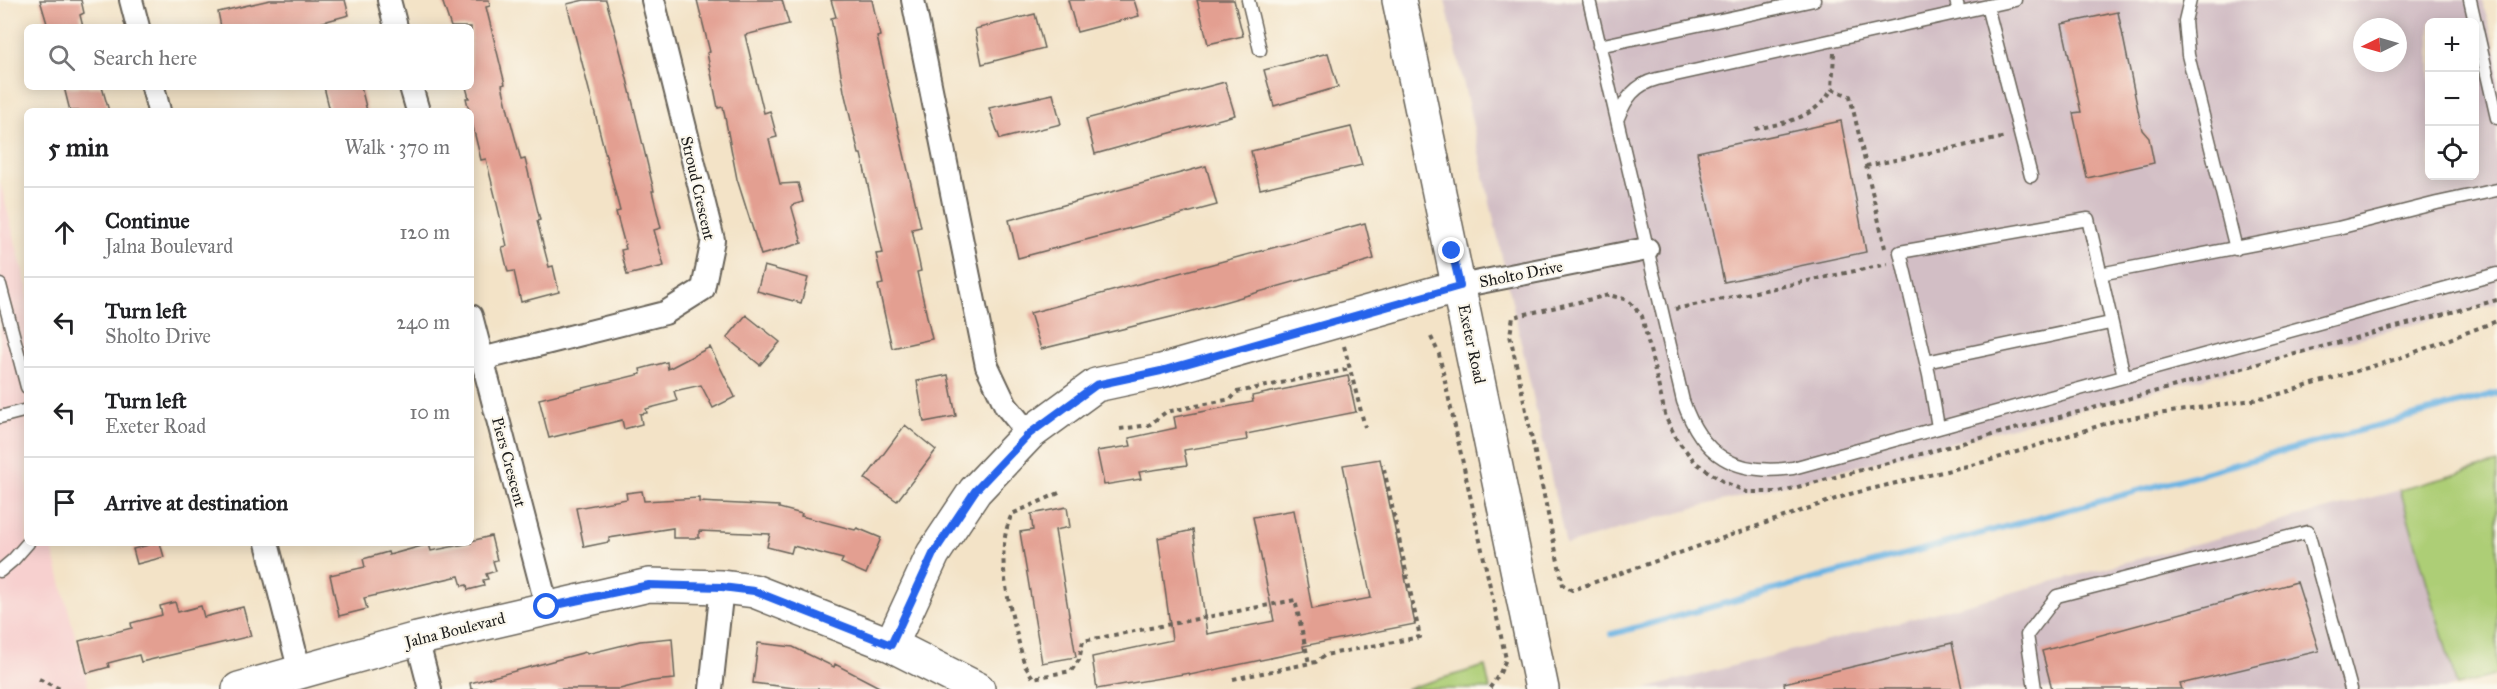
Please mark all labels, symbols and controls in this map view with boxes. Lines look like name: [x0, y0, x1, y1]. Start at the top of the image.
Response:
north arrow: [2353, 18, 2407, 72]
map controls: [2425, 18, 2479, 180]
button: +: [2425, 18, 2479, 72]
search box: [24, 24, 474, 90]
icon: search: [45, 41, 78, 74]
text: Search here: [93, 44, 197, 71]
button: −: [2425, 72, 2479, 126]
button: locate: [2425, 126, 2479, 180]
text: 5 min: [48, 131, 109, 163]
street label: Stroud Crescent: [677, 134, 719, 242]
text: Walk · 370 m: [344, 135, 450, 159]
text: Continue: [105, 207, 190, 234]
icon: ahead: [48, 216, 81, 249]
text: 120 m: [399, 220, 450, 244]
text: Jalna Boulevard: [105, 234, 233, 258]
route end: [1438, 237, 1464, 263]
street label: Sholto Drive: [1478, 257, 1565, 291]
text: Turn left: [105, 297, 187, 324]
street label: Exeter Road: [1454, 302, 1490, 386]
icon: left: [48, 306, 81, 339]
text: 240 m: [396, 310, 450, 334]
text: Sholto Drive: [105, 324, 211, 348]
text: Turn left: [105, 387, 187, 414]
icon: left: [48, 396, 81, 429]
text: 10 m: [409, 400, 450, 424]
text: Exeter Road: [105, 414, 206, 438]
street label: Piers Crescent: [488, 415, 530, 509]
icon: arrive: [48, 486, 81, 519]
text: Arrive at destination: [105, 489, 288, 516]
route start: [533, 593, 559, 619]
street label: Jalna Boulevard: [401, 608, 507, 653]

